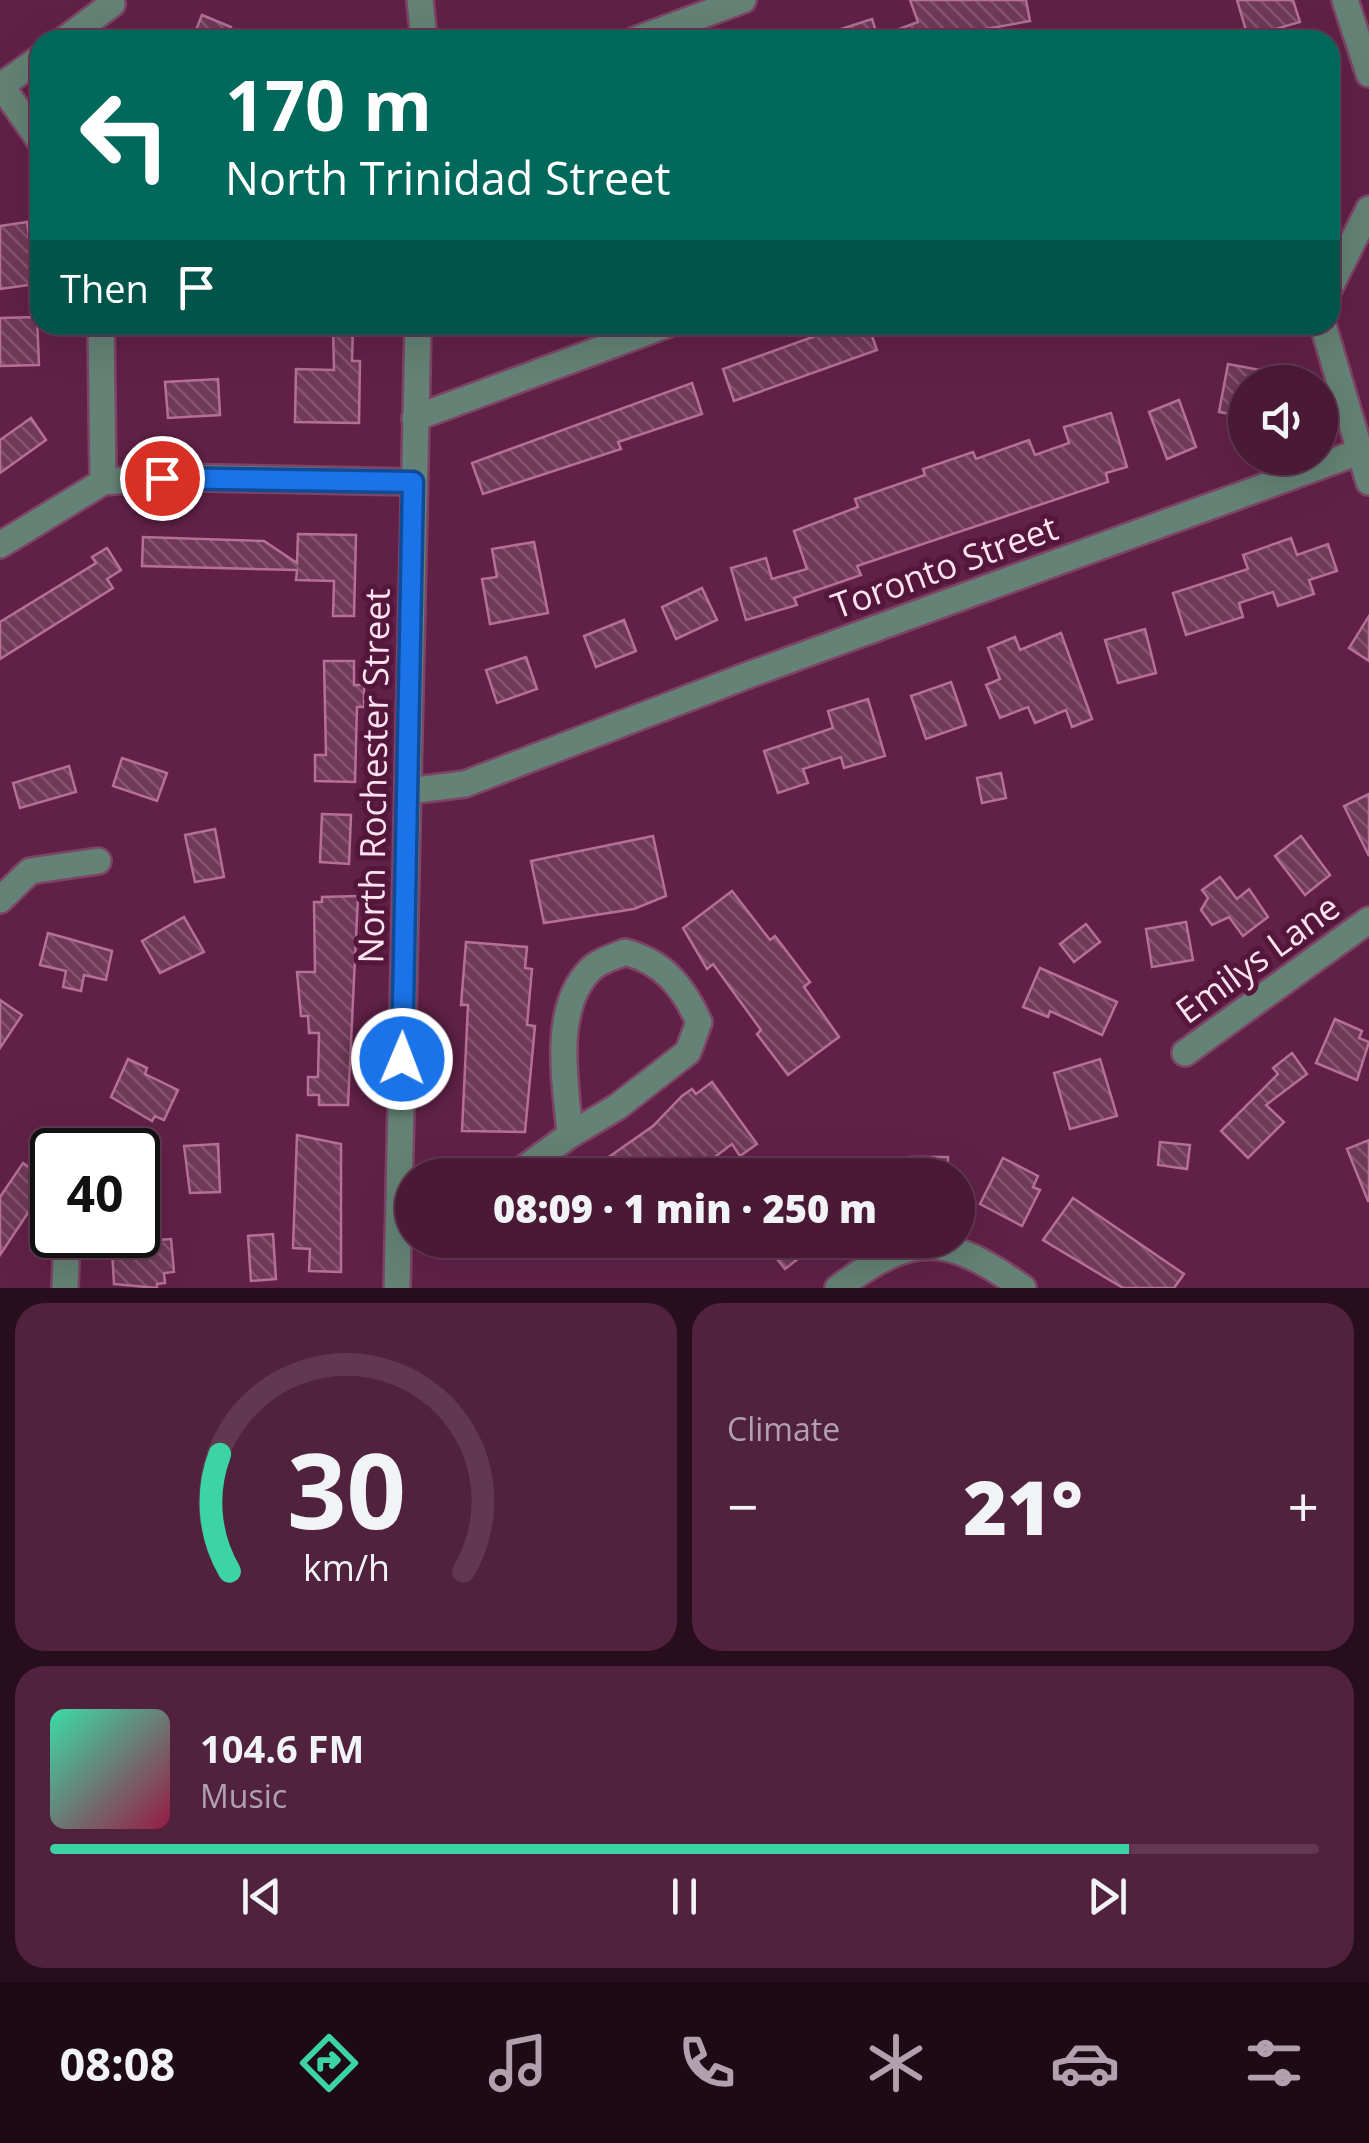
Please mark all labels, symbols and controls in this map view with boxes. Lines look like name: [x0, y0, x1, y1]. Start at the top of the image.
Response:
text: 170 m: [225, 56, 432, 152]
icon: left: [60, 70, 190, 200]
text: North Trinidad Street: [225, 147, 671, 208]
icon: arrive: [169, 260, 224, 315]
text: Then: [60, 262, 149, 314]
map controls: [1228, 365, 1338, 475]
button: sound: [1228, 365, 1338, 475]
pin: [120, 436, 205, 521]
icon: arrive: [135, 451, 190, 506]
street label: Toronto Street: [824, 503, 1064, 629]
street label: North Rochester Street: [346, 588, 400, 964]
street label: Emilys Lane: [1166, 883, 1348, 1033]
position arrow: [350, 1007, 454, 1111]
speed limit sign: 40: [30, 1128, 160, 1258]
text: 08:09 · 1 min · 250 m: [493, 1182, 877, 1234]
text: Climate: [727, 1407, 840, 1450]
text: 30: [287, 1418, 405, 1559]
text: 21°: [963, 1455, 1083, 1557]
text: −: [727, 1468, 758, 1543]
text: +: [1288, 1468, 1319, 1543]
text: km/h: [303, 1543, 389, 1591]
text: 104.6 FM: [200, 1722, 364, 1774]
text: Music: [200, 1774, 287, 1817]
icon: previous: [234, 1869, 289, 1924]
icon: pause: [657, 1869, 712, 1924]
icon: next: [1080, 1869, 1135, 1924]
icon: directions: [294, 2028, 364, 2098]
icon: music: [483, 2028, 553, 2098]
icon: phone: [672, 2028, 742, 2098]
icon: climate: [861, 2028, 931, 2098]
icon: car: [1050, 2028, 1120, 2098]
icon: filters: [1239, 2028, 1309, 2098]
text: 08:08: [60, 2033, 175, 2094]

